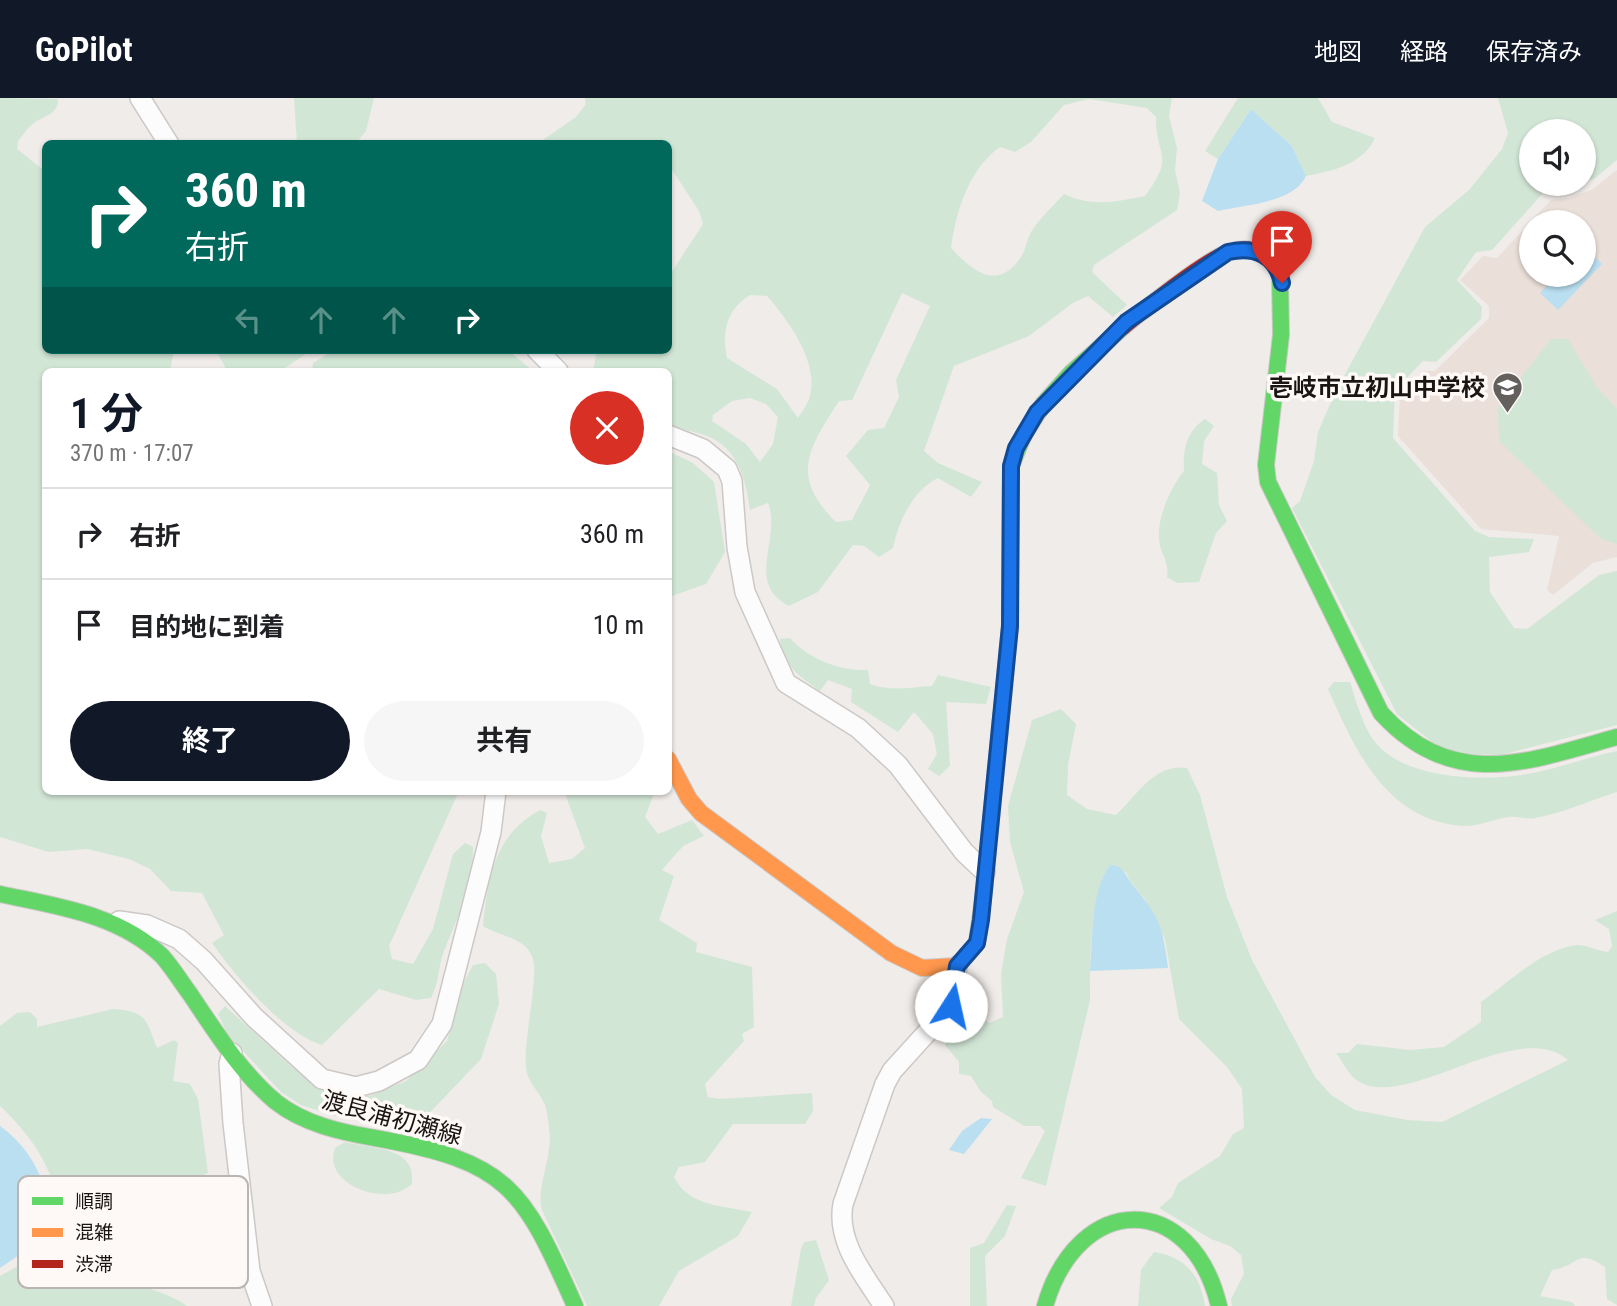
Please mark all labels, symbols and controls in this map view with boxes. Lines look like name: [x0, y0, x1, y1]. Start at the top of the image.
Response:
text: GoPilot: [35, 30, 133, 69]
text: 地図: [1314, 38, 1362, 66]
text: 経路: [1400, 38, 1448, 66]
text: 保存済み: [1486, 38, 1582, 66]
map controls: [1519, 119, 1596, 287]
button: sound: [1519, 119, 1596, 196]
text: 360 m: [185, 162, 307, 219]
icon: right: [70, 168, 161, 259]
button: search: [1519, 210, 1596, 287]
pin: [1252, 211, 1312, 283]
icon: arrive: [1263, 222, 1301, 260]
text: 右折: [185, 228, 249, 266]
icon: left: [229, 301, 267, 339]
icon: ahead: [302, 301, 340, 339]
icon: ahead: [375, 301, 413, 339]
icon: right: [448, 301, 486, 339]
school or university icon: 壱岐市立初山中学校: [1491, 371, 1525, 415]
place label: 壱岐市立初山中学校: [1269, 374, 1485, 402]
text: 1 分: [70, 389, 143, 438]
button: close: [570, 391, 644, 465]
text: 370 m · 17:07: [70, 440, 194, 467]
icon: right: [70, 515, 108, 553]
text: 360 m: [580, 519, 644, 549]
text: 右折: [129, 521, 181, 551]
icon: arrive: [70, 606, 108, 644]
text: 10 m: [593, 610, 644, 640]
text: 目的地に到着: [129, 612, 285, 642]
button: 終了: [70, 701, 350, 781]
button: 共有: [364, 701, 644, 781]
position arrow: [914, 969, 988, 1043]
street label: 渡良浦初瀬線: [319, 1086, 465, 1150]
legend: [18, 1176, 248, 1288]
text: 順調: [75, 1190, 113, 1213]
text: 混雑: [75, 1221, 113, 1244]
text: 渋滞: [75, 1253, 113, 1276]

